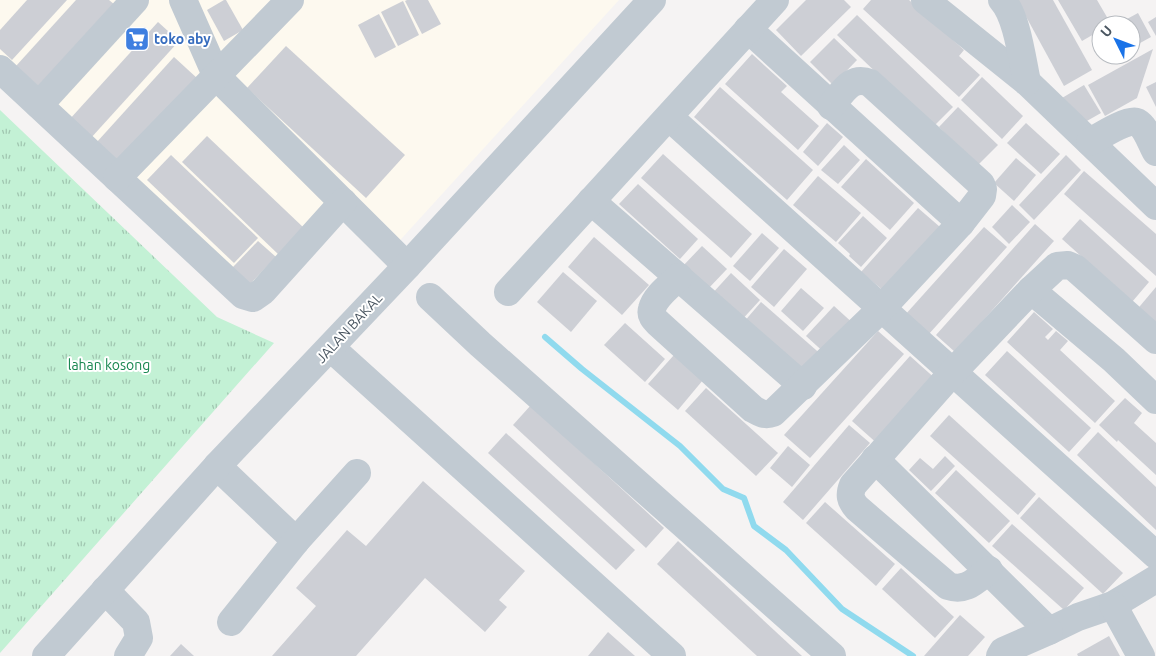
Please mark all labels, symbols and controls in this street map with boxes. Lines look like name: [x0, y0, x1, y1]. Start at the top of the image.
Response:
north arrow: [1091, 15, 1141, 65]
text: U: [1097, 22, 1116, 40]
supermarket icon: toko aby: [124, 26, 150, 52]
place label: toko aby: [154, 31, 211, 47]
street label: JALAN BAKAL: [313, 290, 385, 366]
park label: lahan kosong: [68, 357, 150, 373]

